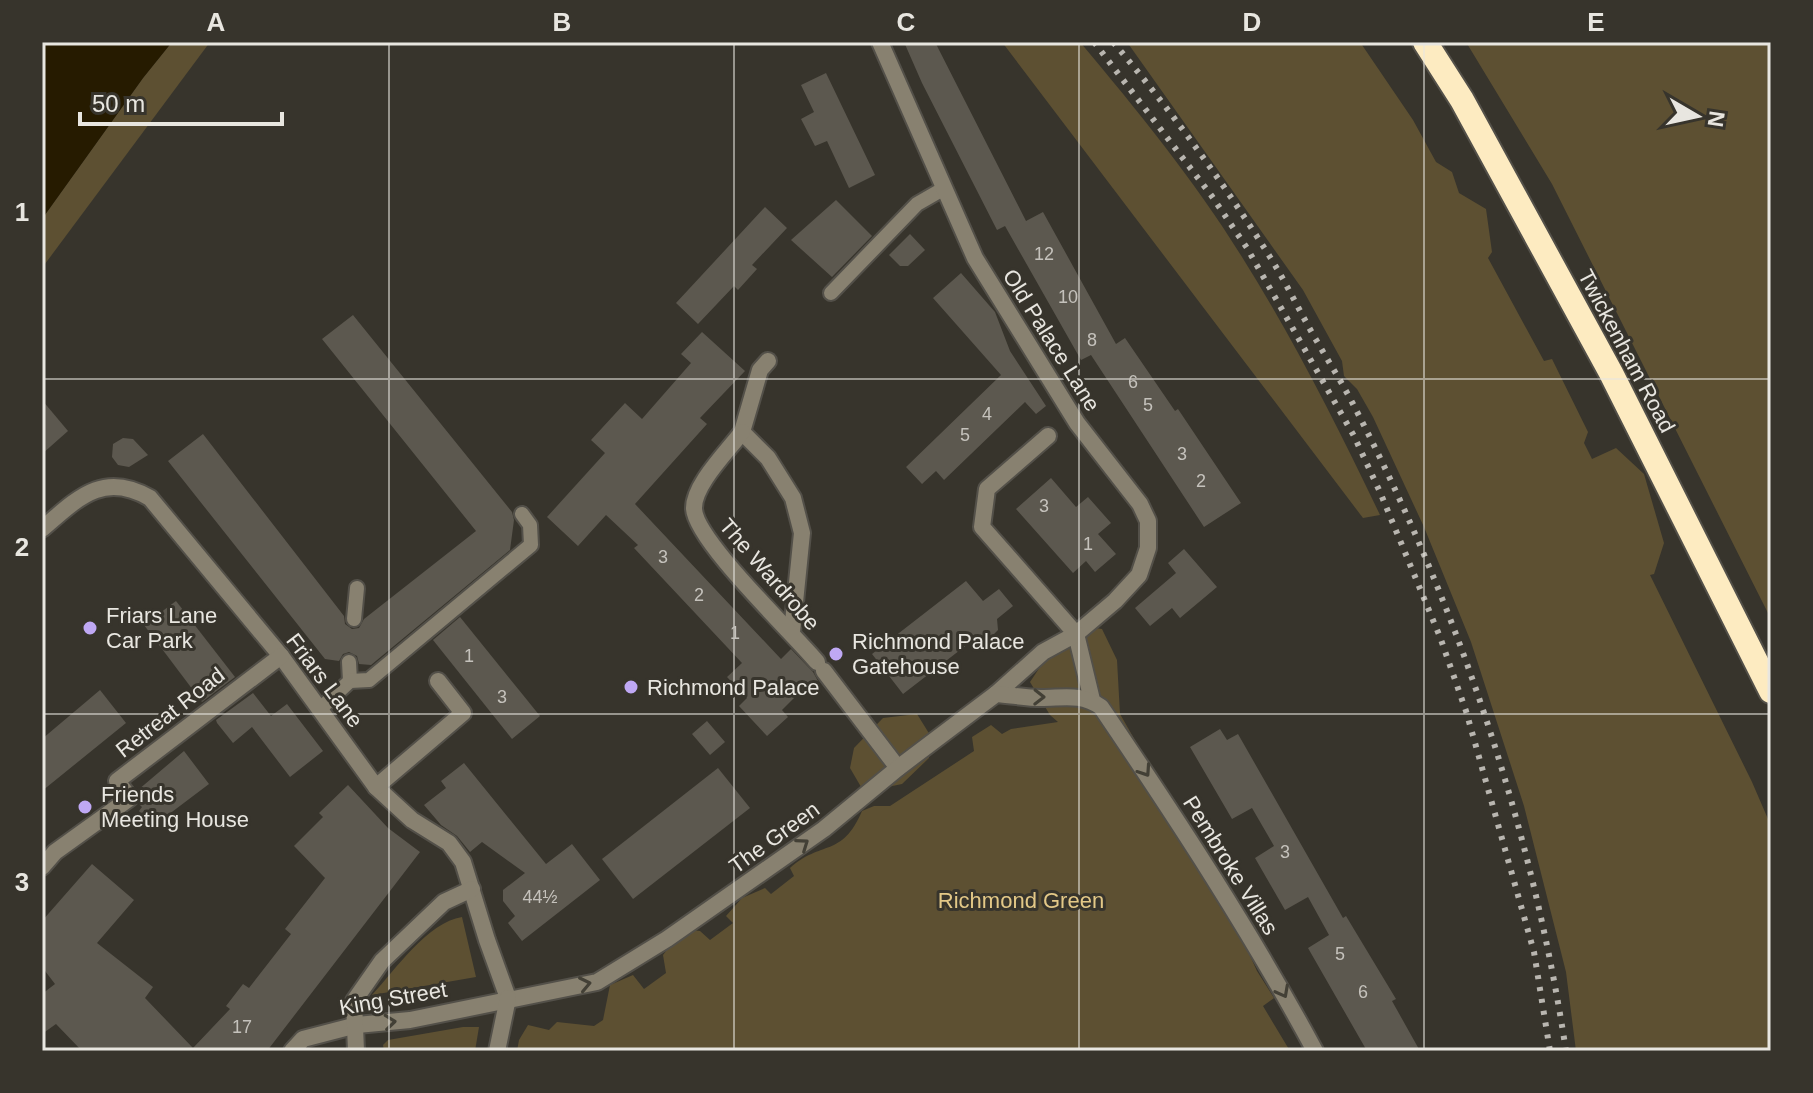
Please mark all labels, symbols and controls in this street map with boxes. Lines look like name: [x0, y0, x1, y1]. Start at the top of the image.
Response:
text: A: [207, 7, 226, 37]
text: B: [553, 7, 571, 37]
text: C: [897, 7, 916, 37]
text: D: [1243, 7, 1261, 37]
text: E: [1587, 7, 1605, 37]
scale bar: [80, 76, 282, 126]
north arrow: [1657, 76, 1737, 156]
text: 50 m: [92, 90, 145, 117]
text: N: [1703, 109, 1730, 129]
text: 1: [15, 197, 29, 227]
house number: 12: [1034, 244, 1054, 264]
street label: Old Palace Lane: [998, 265, 1105, 416]
street label: Twickenham Road: [1573, 265, 1680, 437]
house number: 10: [1058, 287, 1078, 307]
house number: 8: [1087, 330, 1097, 350]
house number: 6: [1128, 372, 1138, 392]
house number: 5: [1143, 395, 1153, 415]
house number: 4: [982, 404, 992, 424]
house number: 5: [960, 425, 970, 445]
house number: 3: [1177, 444, 1187, 464]
house number: 2: [1196, 471, 1206, 491]
house number: 3: [1039, 496, 1049, 516]
street label: The Wardrobe: [714, 513, 825, 635]
text: 2: [15, 532, 29, 562]
house number: 1: [1083, 534, 1093, 554]
house number: 3: [658, 547, 668, 567]
house number: 2: [694, 585, 704, 605]
place label: Friars Lane Car Park: [106, 603, 217, 653]
marker: Friars Lane Car Park: [81, 619, 99, 637]
house number: 1: [730, 623, 740, 643]
street label: Friars Lane: [281, 628, 368, 732]
place label: Richmond Palace Gatehouse: [852, 629, 1024, 679]
marker: Richmond Palace Gatehouse: [827, 645, 845, 663]
house number: 1: [464, 646, 474, 666]
street label: Retreat Road: [111, 662, 230, 763]
place label: Richmond Palace: [647, 675, 819, 700]
marker: Richmond Palace: [622, 678, 640, 696]
house number: 3: [497, 687, 507, 707]
one-way arrow: [1033, 688, 1045, 706]
one-way arrow: [1135, 763, 1150, 777]
place label: Friends Meeting House: [101, 782, 249, 832]
street label: Pembroke Villas: [1178, 791, 1283, 939]
street label: The Green: [724, 796, 824, 878]
marker: Friends Meeting House: [76, 798, 94, 816]
one-way arrow: [794, 839, 808, 854]
house number: 3: [1280, 842, 1290, 862]
text: 3: [15, 867, 29, 897]
house number: 44½: [522, 887, 558, 907]
park label: Richmond Green: [938, 888, 1104, 913]
house number: 5: [1335, 944, 1345, 964]
one-way arrow: [577, 976, 591, 993]
street label: King Street: [337, 977, 449, 1020]
house number: 6: [1358, 982, 1368, 1002]
one-way arrow: [1274, 983, 1289, 998]
one-way arrow: [384, 1013, 397, 1030]
house number: 17: [232, 1017, 252, 1037]

